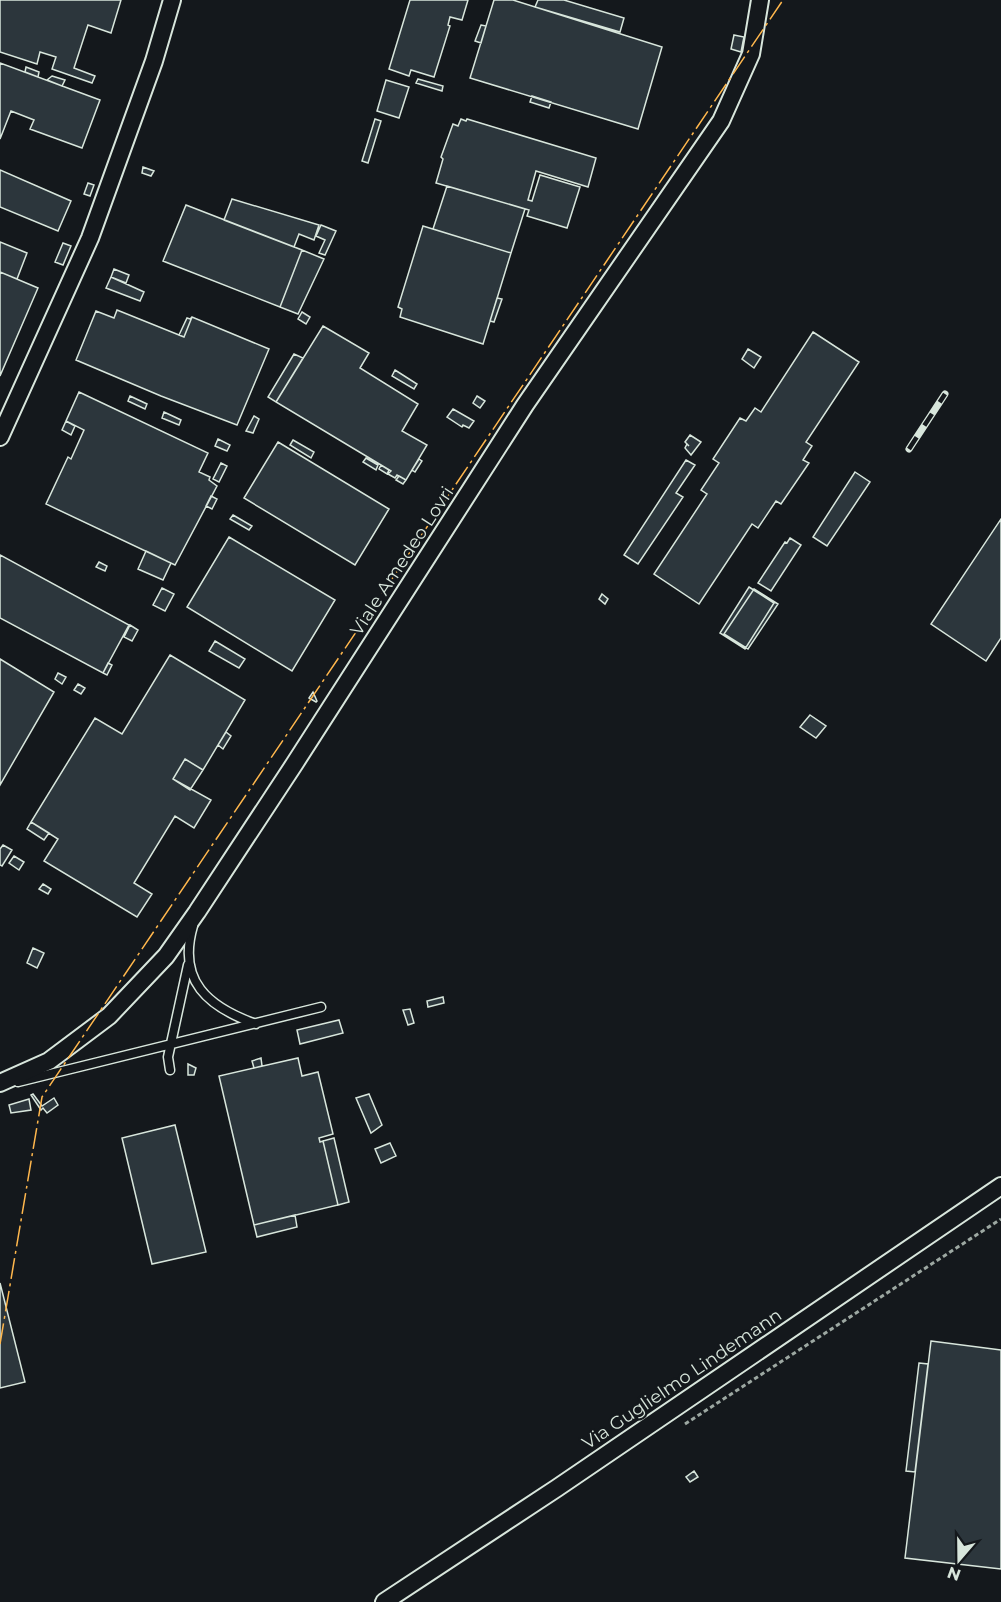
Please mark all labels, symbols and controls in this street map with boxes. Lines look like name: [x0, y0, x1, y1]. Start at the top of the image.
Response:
street label: Viale Amedeo Lovri: [346, 482, 458, 640]
street label: Via Guglielmo Lindemann: [578, 1304, 786, 1454]
north arrow: [929, 1530, 989, 1590]
text: N: [945, 1562, 963, 1585]

